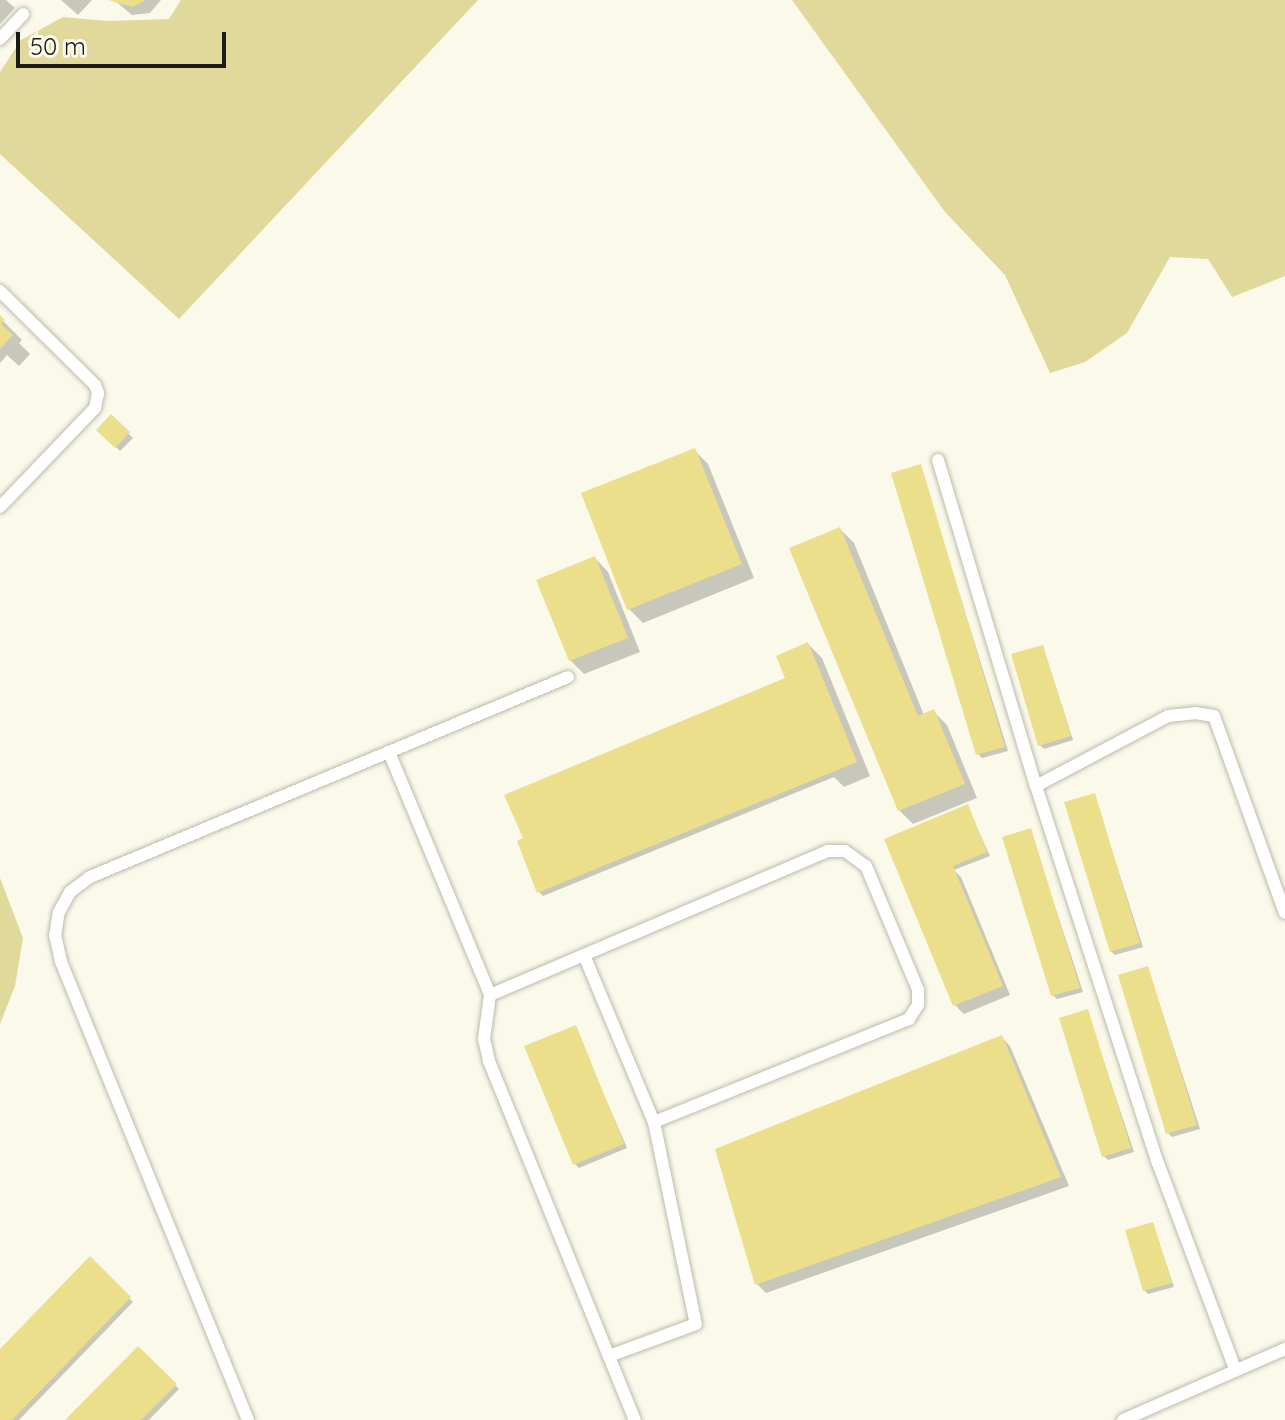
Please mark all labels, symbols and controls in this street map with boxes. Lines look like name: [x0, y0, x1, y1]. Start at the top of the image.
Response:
scale bar: [20, 16, 230, 66]
text: 50 m: [30, 31, 86, 61]

